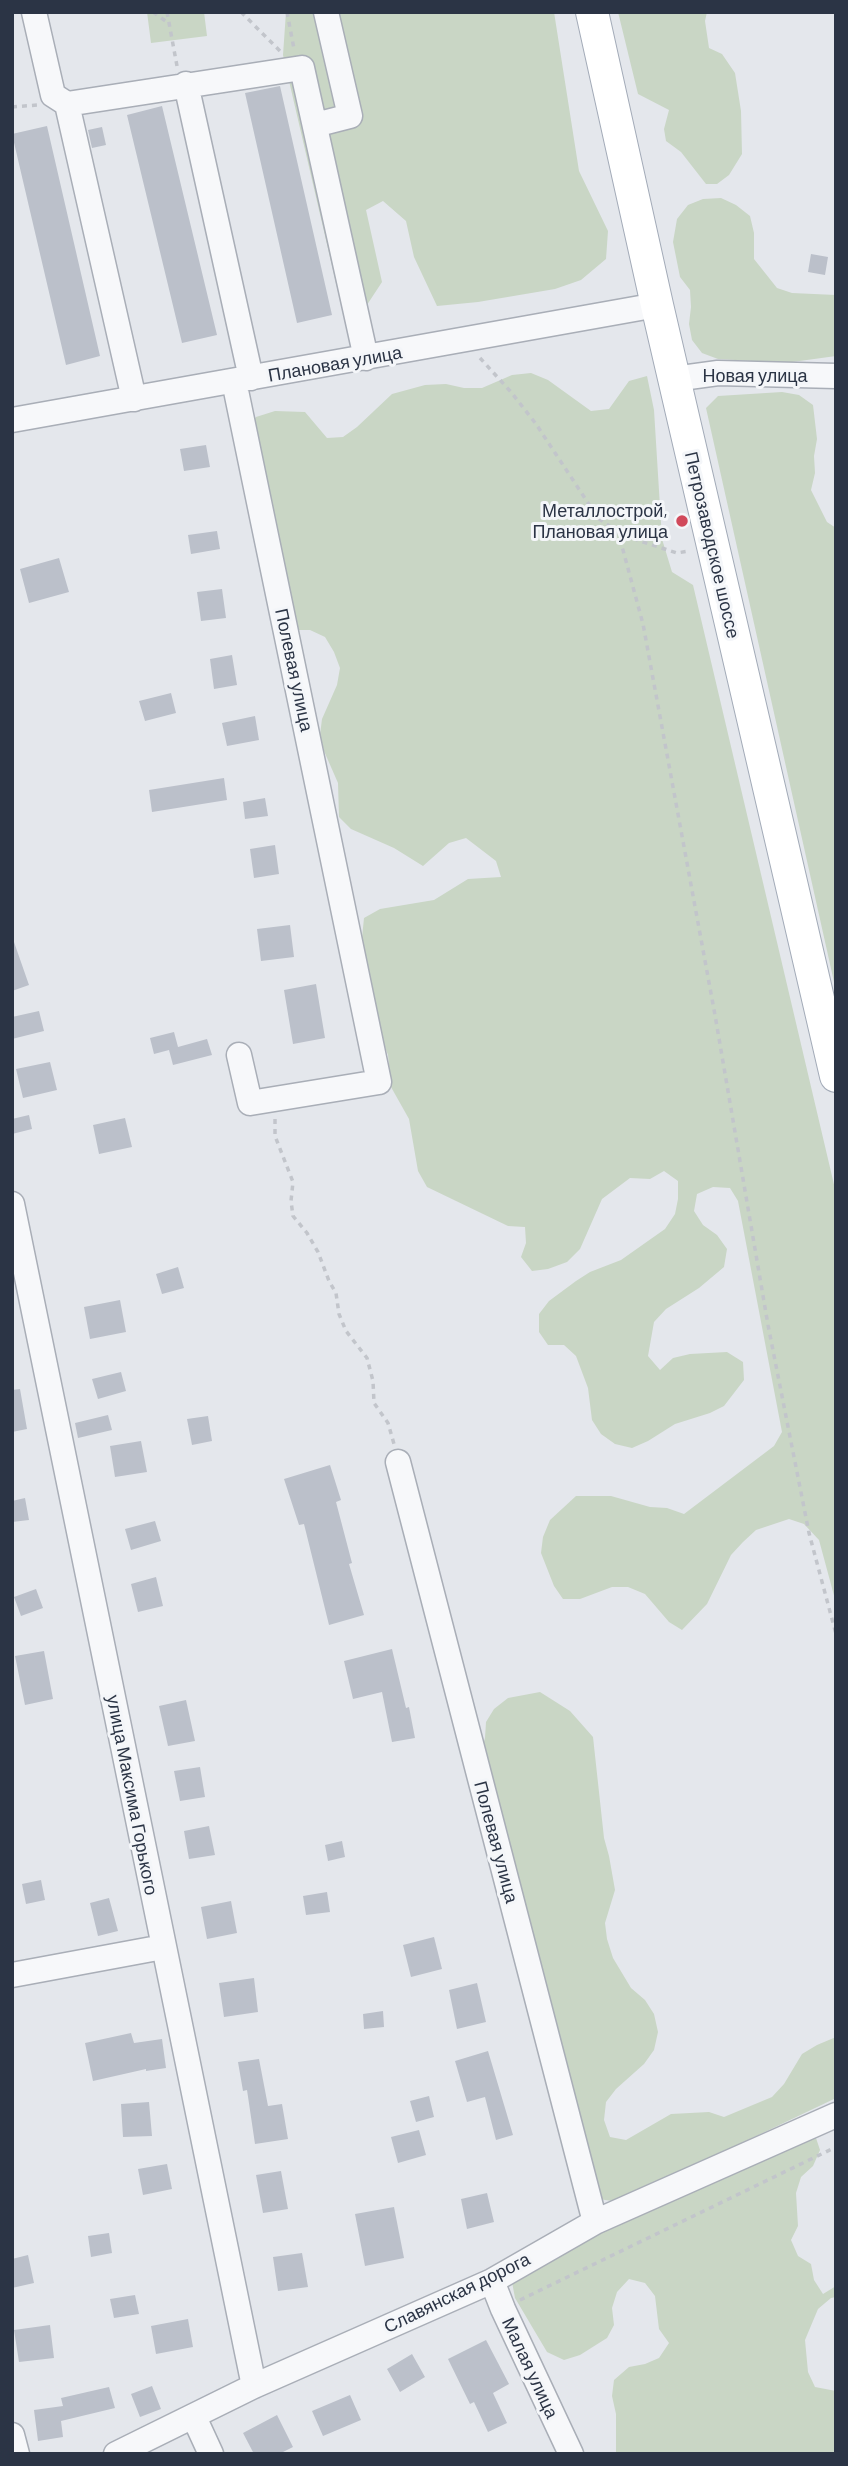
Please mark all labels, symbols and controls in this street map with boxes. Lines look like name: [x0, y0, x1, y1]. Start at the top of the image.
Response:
street label: Плановая улица: [266, 342, 404, 386]
street label: Новая улица: [702, 365, 808, 387]
street label: Петрозаводское шоссе: [680, 449, 744, 641]
place label: Металлострой, Плановая улица: [532, 500, 668, 542]
marker: Металлострой, Плановая улица: [674, 513, 690, 529]
street label: Полевая улица: [270, 606, 318, 734]
street label: улица Максима Горького: [102, 1693, 162, 1897]
street label: Полевая улица: [469, 1779, 523, 1905]
street label: Славянская дорога: [380, 2248, 534, 2338]
street label: Малая улица: [497, 2314, 563, 2422]

